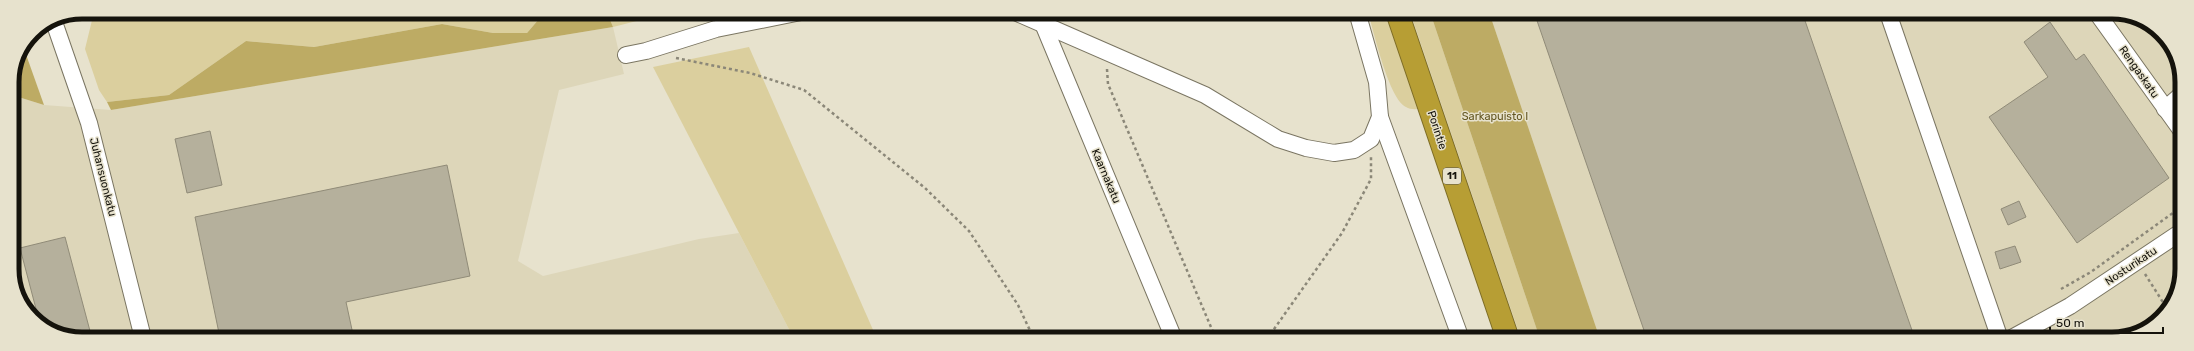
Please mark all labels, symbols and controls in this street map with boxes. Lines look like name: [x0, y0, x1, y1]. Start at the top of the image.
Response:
street label: Rengaskatu: [2116, 43, 2162, 101]
street label: Porintie: [1425, 109, 1449, 151]
park label: Sarkapuisto I: [1462, 110, 1528, 123]
street label: Juhansuonkatu: [87, 136, 119, 218]
street label: Kaarnakatu: [1089, 147, 1123, 205]
road number: 11: [1443, 168, 1461, 184]
street label: Nosturikatu: [2103, 244, 2159, 288]
scale bar: [2050, 309, 2163, 335]
text: 50 m: [2056, 316, 2084, 330]

